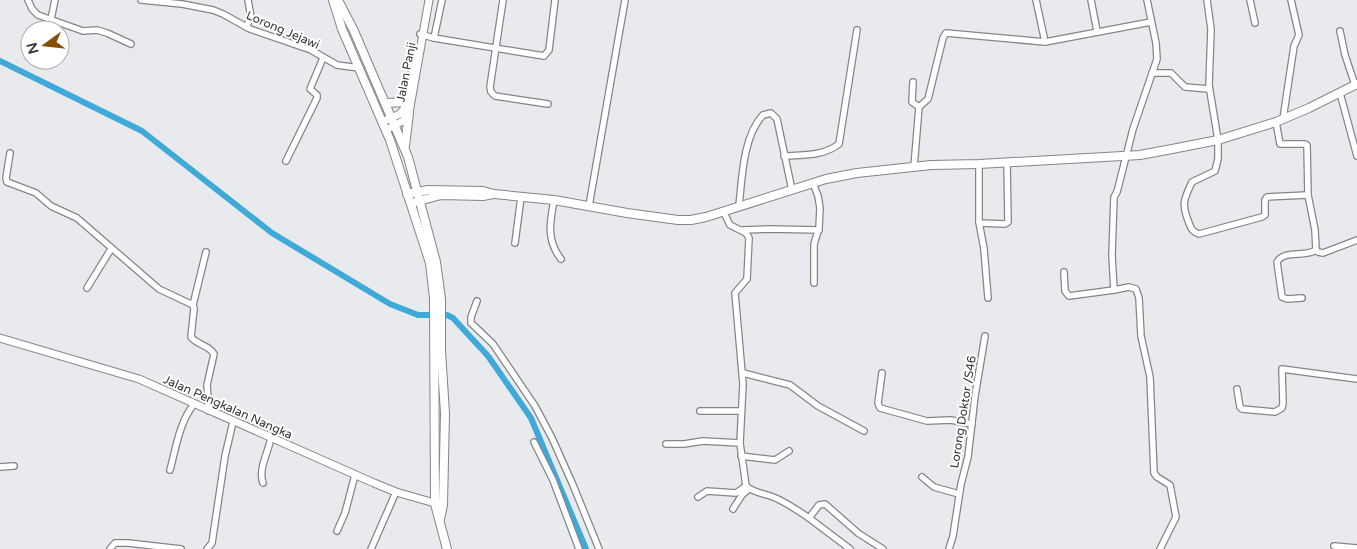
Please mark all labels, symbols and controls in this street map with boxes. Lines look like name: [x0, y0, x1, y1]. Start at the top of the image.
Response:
street label: Lorong Jejawi: [244, 8, 322, 52]
north arrow: [20, 20, 70, 70]
text: N: [23, 41, 43, 56]
street label: Jalan Panji: [393, 41, 419, 103]
street label: Lorong Doktor /S46: [947, 355, 979, 469]
street label: Jalan Pengkalan Nangka: [161, 372, 295, 442]

